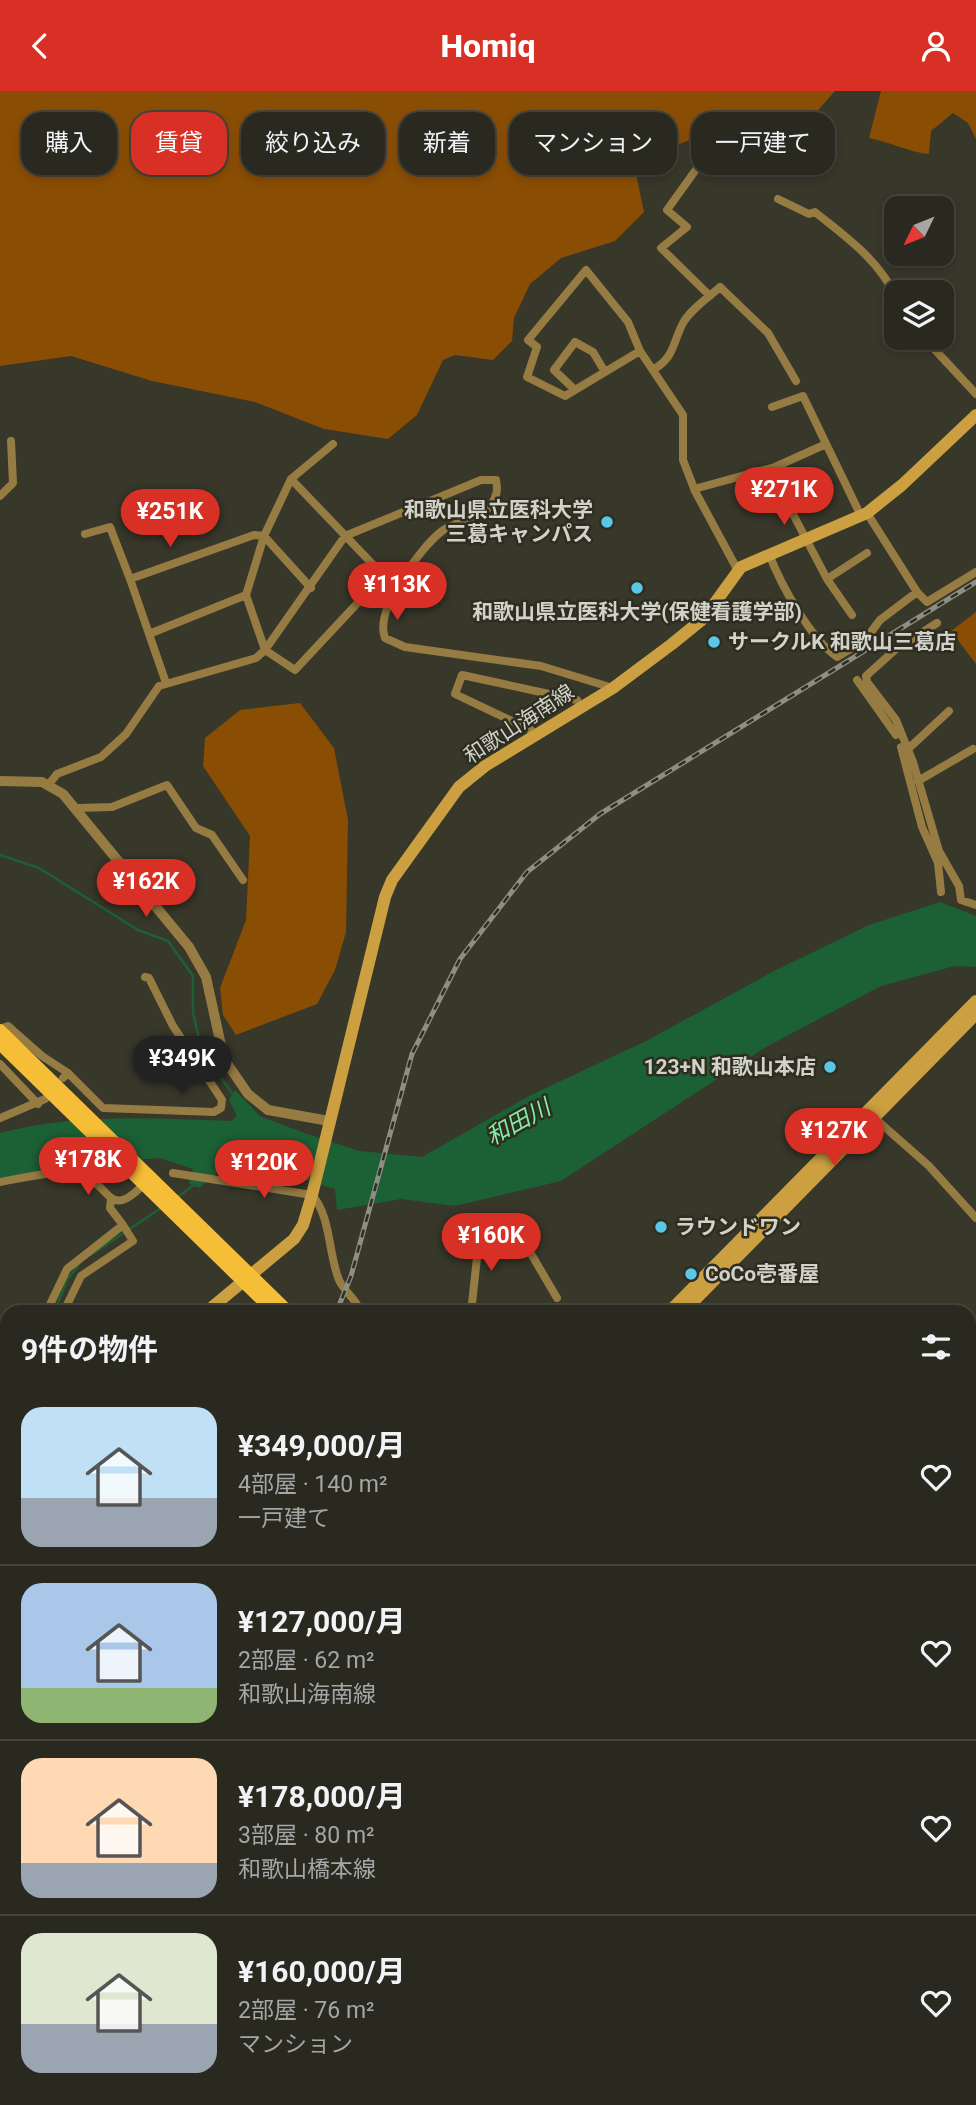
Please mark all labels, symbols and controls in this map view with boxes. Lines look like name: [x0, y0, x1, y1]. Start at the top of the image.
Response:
icon: back: [21, 27, 59, 65]
text: Homiq: [441, 27, 535, 65]
icon: person: [917, 27, 955, 65]
chip: 購入: [21, 112, 117, 175]
chip: 賃貸: [131, 112, 227, 175]
chip: 絞り込み: [241, 112, 385, 175]
chip: 新着: [399, 112, 495, 175]
chip: マンション: [509, 112, 677, 175]
chip: 一戸建て: [691, 112, 835, 175]
north arrow: [884, 196, 954, 266]
map controls: [884, 196, 954, 350]
button: layers: [884, 280, 954, 350]
pin: ¥271K: [735, 467, 833, 527]
text: ¥271K: [751, 476, 817, 503]
pin: ¥251K: [121, 489, 219, 549]
text: ¥251K: [137, 498, 203, 525]
place label: 和歌山県立医科大学 三葛キャンパス: [404, 498, 593, 546]
marker: 和歌山県立医科大学 三葛キャンパス: [599, 514, 615, 530]
pin: ¥113K: [348, 563, 446, 622]
text: ¥113K: [364, 571, 430, 598]
marker: 和歌山県立医科大学(保健看護学部): [629, 580, 645, 596]
place label: 和歌山県立医科大学(保健看護学部): [472, 600, 802, 624]
place label: サークルK 和歌山三葛店: [728, 630, 956, 654]
marker: サークルK 和歌山三葛店: [706, 634, 722, 650]
street label: 和歌山海南線: [460, 680, 578, 768]
pin: ¥162K: [97, 859, 195, 919]
text: ¥162K: [113, 868, 179, 895]
pin: ¥349K: [133, 1037, 231, 1096]
text: ¥349K: [149, 1045, 215, 1072]
place label: 123+N 和歌山本店: [643, 1055, 816, 1079]
marker: 123+N 和歌山本店: [822, 1059, 838, 1075]
water label: 和田川: [482, 1092, 558, 1151]
pin: ¥127K: [785, 1109, 883, 1168]
text: ¥127K: [801, 1117, 867, 1144]
pin: ¥178K: [39, 1137, 137, 1197]
pin: ¥120K: [215, 1141, 313, 1200]
text: ¥178K: [55, 1146, 121, 1173]
text: ¥120K: [231, 1149, 297, 1176]
pin: ¥160K: [442, 1213, 540, 1273]
place label: ラウンドワン: [675, 1215, 801, 1239]
marker: ラウンドワン: [653, 1219, 669, 1235]
text: ¥160K: [458, 1222, 524, 1249]
place label: CoCo壱番屋: [705, 1262, 819, 1286]
marker: CoCo壱番屋: [683, 1266, 699, 1282]
icon: filters: [917, 1328, 955, 1366]
text: 9件の物件: [21, 1332, 158, 1367]
text: ¥349,000/月: [238, 1428, 406, 1463]
icon: home: [77, 1435, 161, 1519]
icon: heart: [917, 1458, 955, 1496]
text: 4部屋 · 140 m²: [238, 1471, 387, 1498]
text: 一戸建て: [238, 1505, 330, 1532]
text: ¥127,000/月: [238, 1604, 406, 1639]
icon: home: [77, 1611, 161, 1695]
icon: heart: [917, 1634, 955, 1672]
text: 2部屋 · 62 m²: [238, 1647, 375, 1674]
text: 和歌山海南線: [238, 1681, 376, 1708]
text: ¥178,000/月: [238, 1779, 406, 1814]
icon: home: [77, 1786, 161, 1870]
icon: heart: [917, 1809, 955, 1847]
text: 3部屋 · 80 m²: [238, 1822, 375, 1849]
text: 和歌山橋本線: [238, 1856, 376, 1883]
text: ¥160,000/月: [238, 1954, 406, 1989]
icon: home: [77, 1961, 161, 2045]
icon: heart: [917, 1984, 955, 2022]
text: 2部屋 · 76 m²: [238, 1997, 375, 2024]
text: マンション: [238, 2031, 353, 2058]

